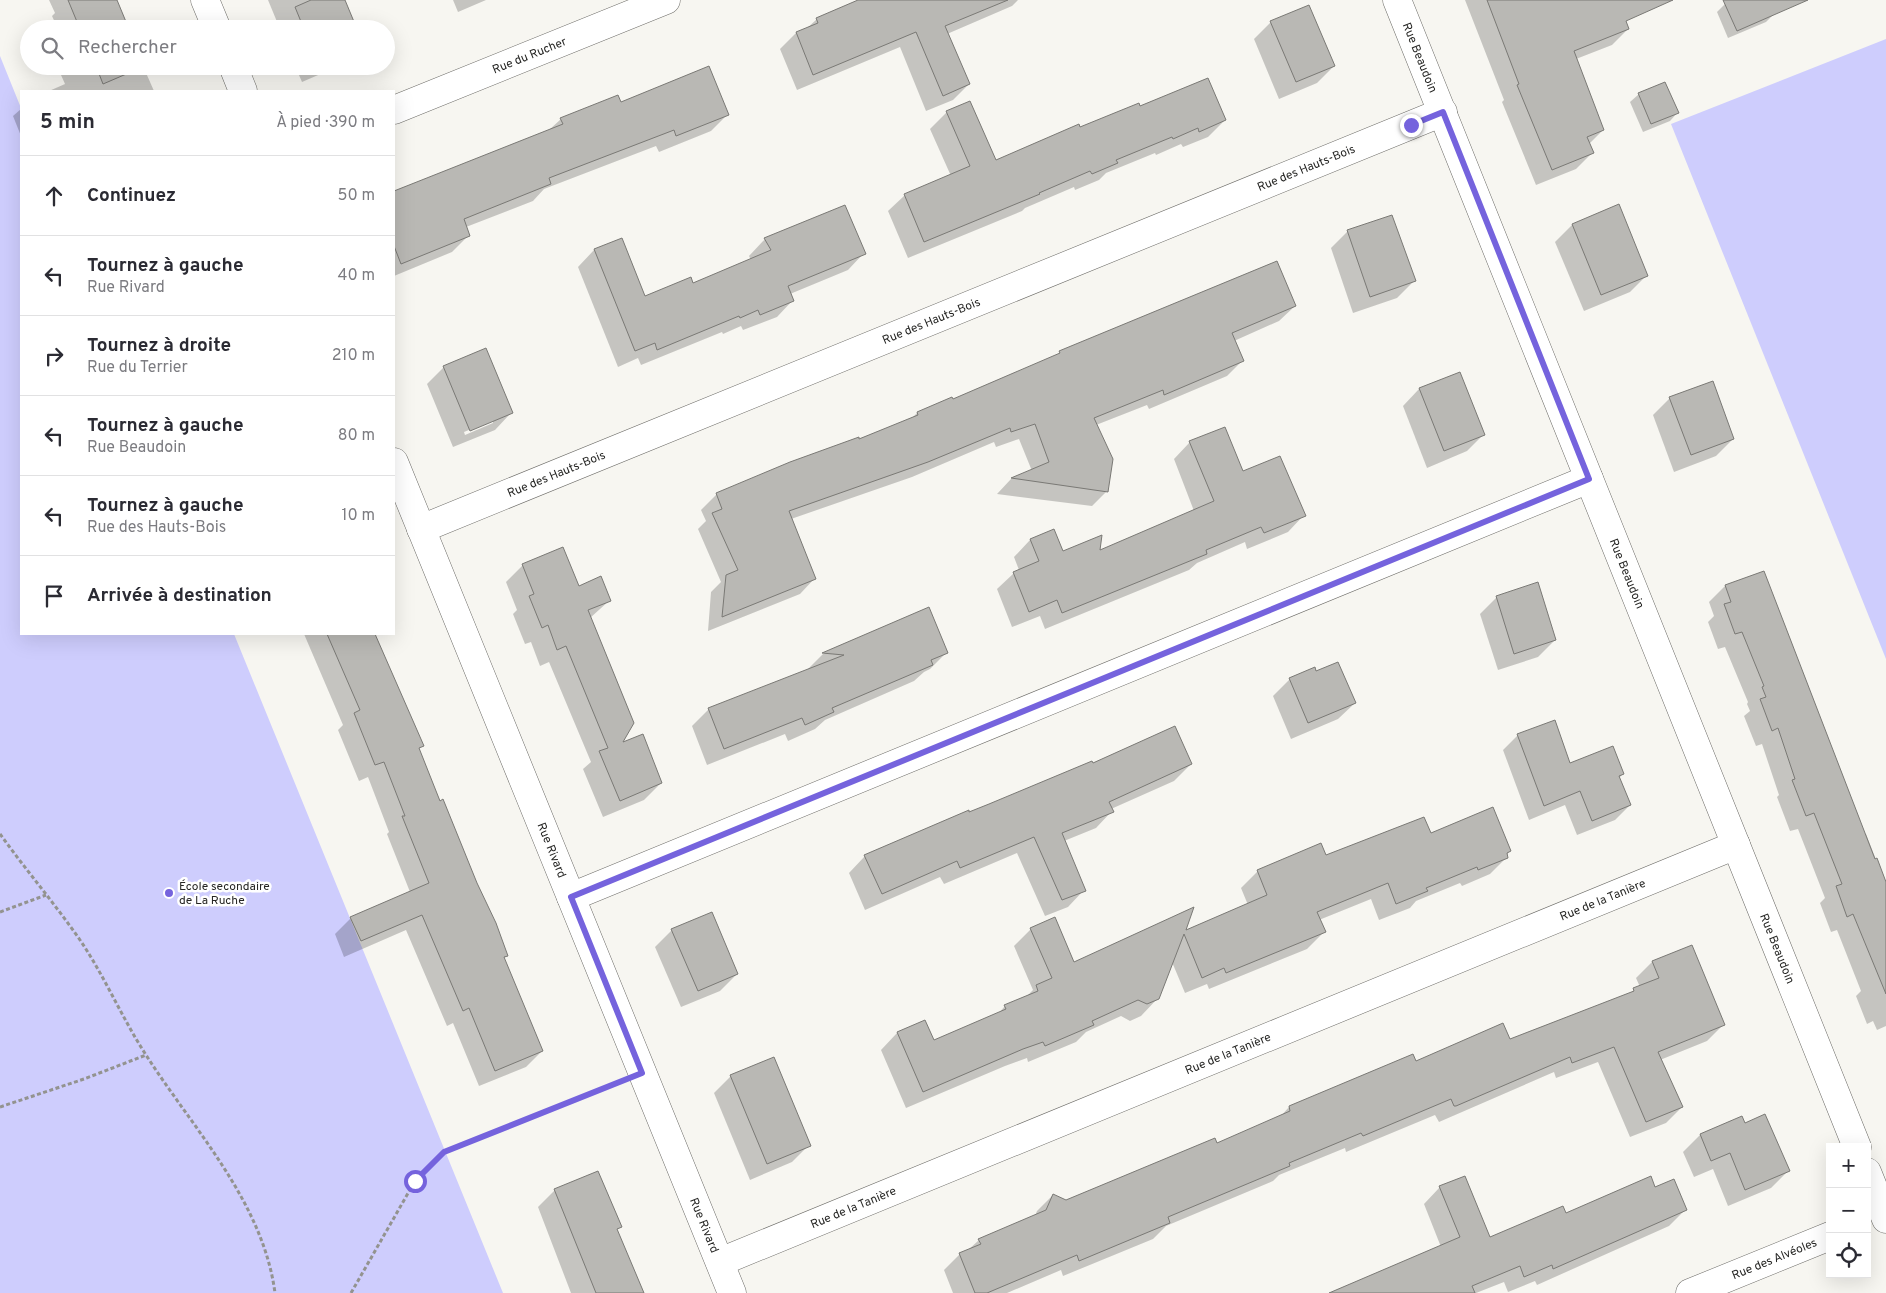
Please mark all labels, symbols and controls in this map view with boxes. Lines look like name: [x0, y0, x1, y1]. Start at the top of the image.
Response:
search box: [20, 20, 395, 75]
street label: Rue Beaudoin: [1398, 20, 1440, 95]
icon: search: [38, 34, 66, 62]
street label: Rue du Rucher: [490, 34, 570, 78]
text: Rechercher: [78, 36, 177, 60]
text: 5 min: [40, 109, 95, 136]
text: À pied · 390 m: [276, 113, 375, 133]
route end: [1400, 114, 1423, 137]
street label: Rue des Hauts-Bois: [1255, 142, 1358, 196]
icon: ahead: [40, 182, 68, 210]
text: Continuez: [87, 184, 176, 208]
text: 50 m: [338, 186, 375, 206]
text: Tournez à gauche: [87, 254, 244, 278]
icon: left: [40, 262, 68, 290]
text: 40 m: [337, 266, 375, 286]
text: Rue Rivard: [87, 278, 165, 298]
street label: Rue des Hauts-Bois: [880, 295, 983, 349]
text: Tournez à droite: [87, 334, 231, 358]
icon: right: [40, 342, 68, 370]
text: 210 m: [332, 346, 375, 366]
text: Rue du Terrier: [87, 358, 188, 378]
text: Tournez à gauche: [87, 414, 244, 438]
icon: left: [40, 422, 68, 450]
text: 80 m: [338, 426, 375, 446]
text: Rue Beaudoin: [87, 438, 186, 458]
street label: Rue des Hauts-Bois: [505, 448, 608, 502]
text: Tournez à gauche: [87, 494, 244, 518]
icon: left: [40, 502, 68, 530]
text: 10 m: [341, 506, 375, 526]
text: Rue des Hauts-Bois: [87, 518, 226, 538]
street label: Rue Beaudoin: [1605, 536, 1647, 612]
icon: arrive: [40, 582, 68, 610]
text: Arrivée à destination: [87, 584, 272, 608]
street label: Rue Rivard: [533, 820, 569, 881]
street label: Rue de la Tanière: [1558, 876, 1648, 925]
place label: École secondaire de La Ruche: [179, 879, 270, 909]
marker: École secondaire de La Ruche: [163, 887, 175, 899]
street label: Rue Beaudoin: [1755, 911, 1798, 986]
street label: Rue de la Tanière: [1183, 1030, 1274, 1079]
map controls: [1826, 1143, 1871, 1278]
button: +: [1826, 1143, 1871, 1188]
route start: [404, 1170, 427, 1193]
street label: Rue de la Tanière: [808, 1183, 899, 1233]
button: −: [1826, 1188, 1871, 1233]
street label: Rue Rivard: [685, 1196, 722, 1256]
button: locate: [1826, 1233, 1871, 1278]
street label: Rue des Alvéoles: [1730, 1235, 1820, 1284]

